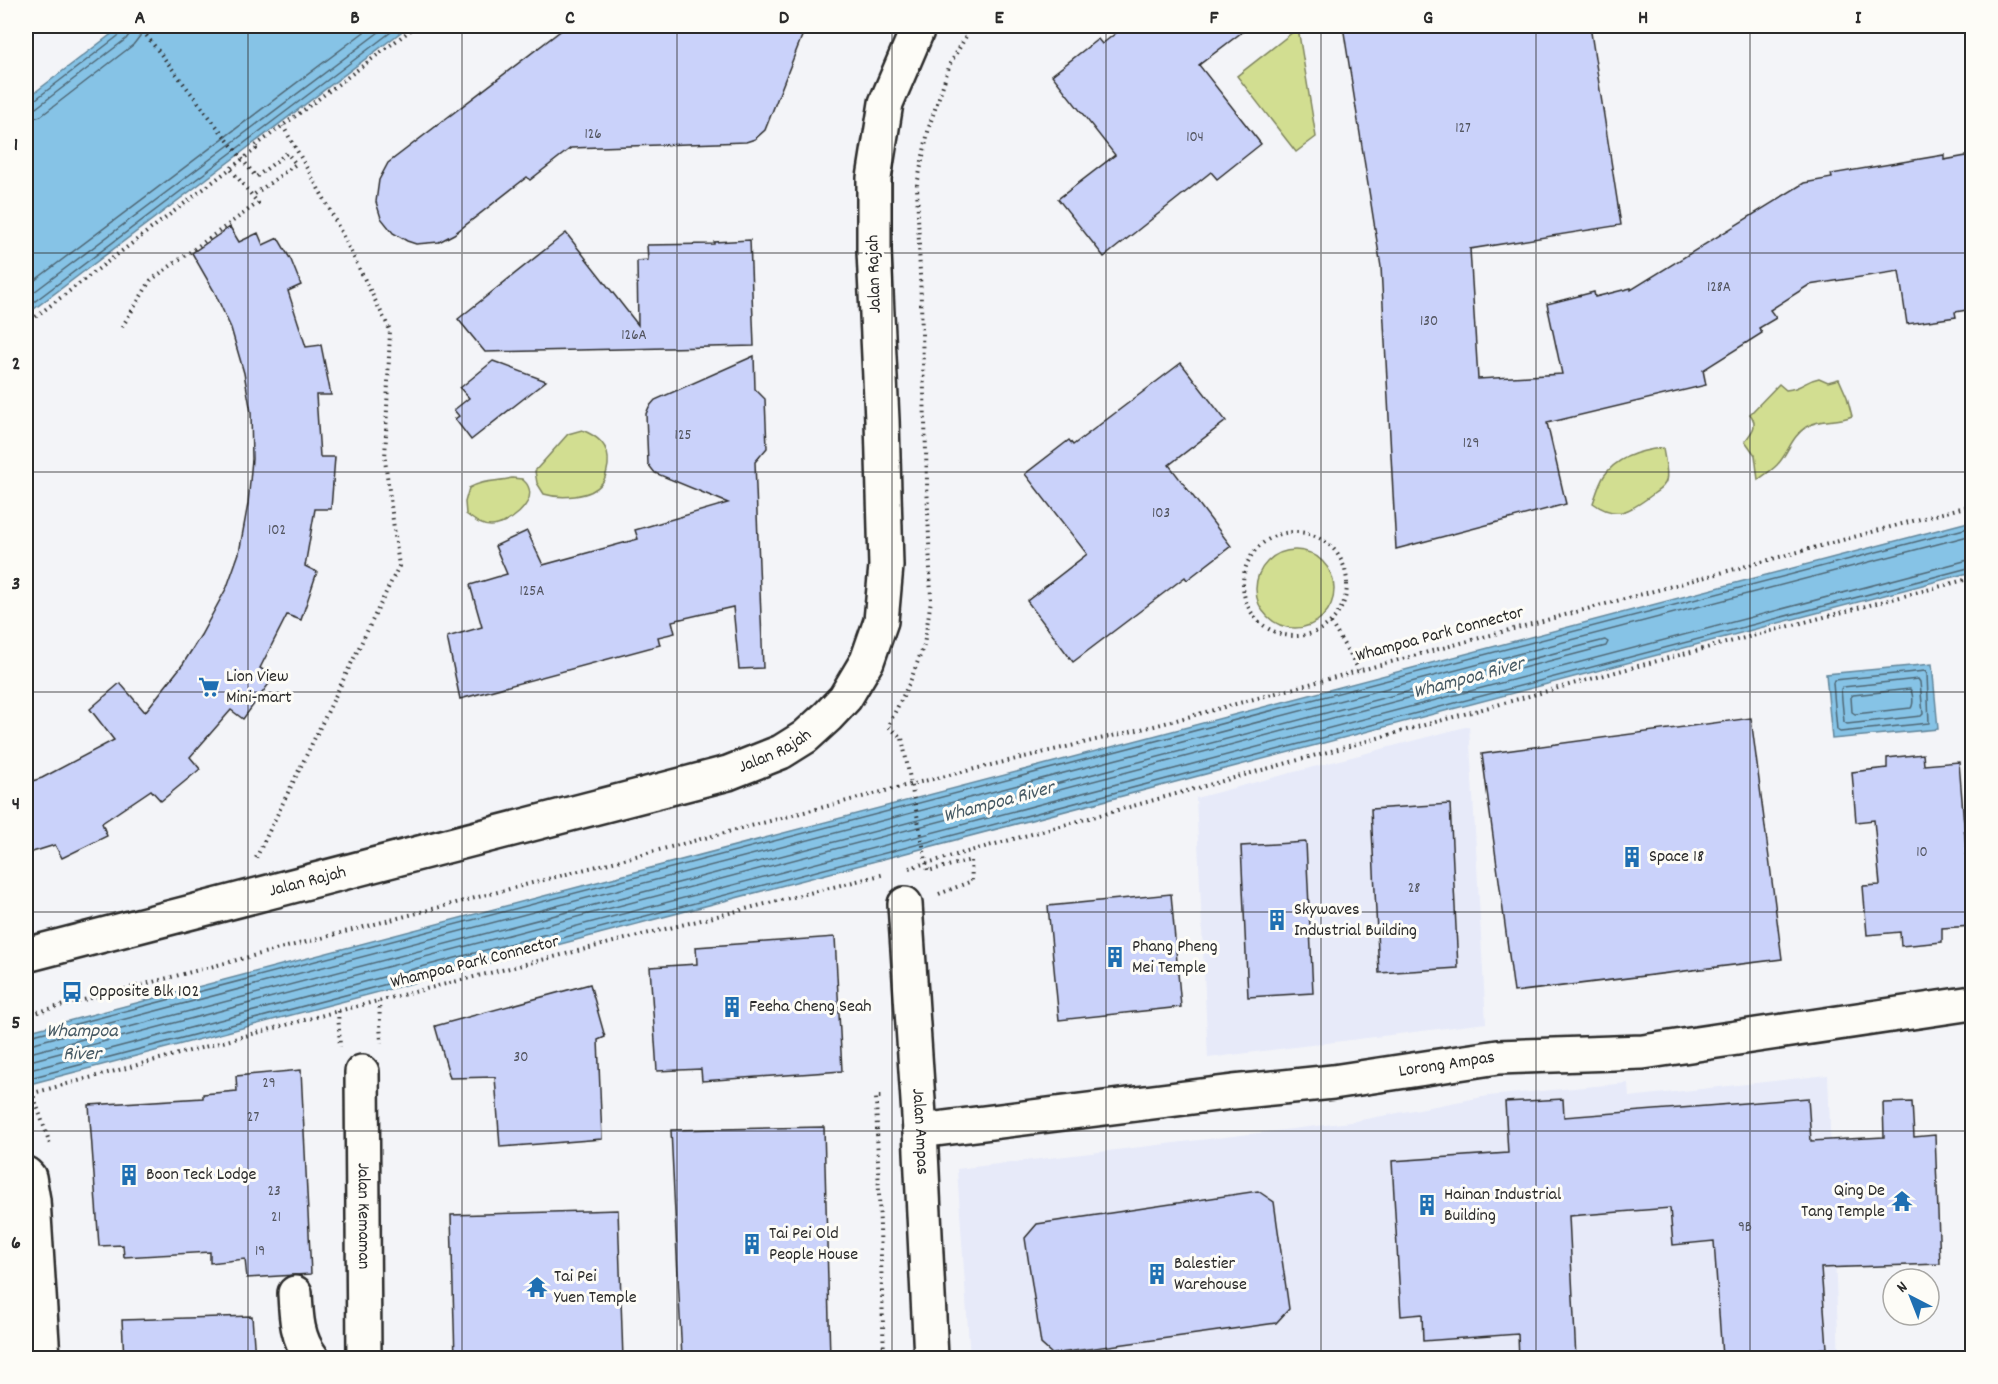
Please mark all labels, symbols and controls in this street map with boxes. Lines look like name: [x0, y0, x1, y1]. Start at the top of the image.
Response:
text: A: [135, 5, 146, 33]
text: B: [350, 5, 360, 33]
text: C: [565, 5, 575, 33]
text: D: [779, 5, 790, 33]
text: E: [994, 5, 1004, 33]
text: F: [1210, 5, 1220, 33]
text: G: [1423, 5, 1433, 33]
text: H: [1638, 5, 1648, 33]
text: I: [1855, 5, 1862, 33]
house number: 127: [1455, 118, 1471, 140]
house number: 126: [584, 124, 602, 146]
house number: 104: [1186, 127, 1204, 149]
text: 1: [14, 132, 18, 160]
street label: Jalan Rajah: [861, 234, 889, 314]
house number: 128A: [1707, 277, 1731, 299]
house number: 130: [1420, 311, 1438, 333]
house number: 126A: [621, 325, 647, 347]
text: 2: [12, 351, 20, 379]
house number: 125: [675, 425, 691, 447]
house number: 129: [1463, 433, 1479, 455]
house number: 103: [1152, 503, 1170, 525]
house number: 102: [268, 520, 286, 542]
text: 3: [12, 571, 20, 599]
house number: 125A: [520, 581, 544, 603]
street label: Whampoa Park Connector: [1353, 600, 1527, 669]
water label: Whampoa River: [1410, 650, 1530, 707]
place label: Lion View Mini-mart: [226, 665, 292, 711]
supermarket icon: Lion View Mini-mart: [197, 675, 221, 699]
street label: Jalan Rajah: [735, 724, 818, 780]
water label: Whampoa River: [940, 774, 1060, 831]
text: 4: [12, 791, 20, 819]
house number: 10: [1916, 842, 1928, 864]
building icon: Space 18: [1620, 845, 1644, 869]
place label: Space 18: [1649, 845, 1704, 870]
street label: Jalan Rajah: [266, 860, 349, 904]
house number: 28: [1408, 878, 1420, 900]
place label: Skywaves Industrial Building: [1294, 898, 1417, 944]
building icon: Skywaves Industrial Building: [1265, 908, 1289, 932]
street label: Whampoa Park Connector: [388, 930, 562, 996]
place label: Phang Pheng Mei Temple: [1132, 935, 1218, 981]
building icon: Phang Pheng Mei Temple: [1103, 945, 1127, 969]
bus stop icon: Opposite Blk 102: [60, 980, 84, 1004]
place label: Opposite Blk 102: [89, 980, 199, 1005]
building icon: Feeha Cheng Seah: [720, 995, 744, 1019]
place label: Feeha Cheng Seah: [749, 995, 872, 1020]
text: 5: [11, 1010, 21, 1038]
water label: Whampoa River: [46, 1018, 119, 1069]
street label: Lorong Ampas: [1397, 1045, 1497, 1084]
house number: 30: [514, 1047, 528, 1069]
house number: 29: [262, 1073, 276, 1095]
street label: Jalan Ampas: [905, 1087, 935, 1175]
house number: 27: [247, 1107, 259, 1129]
building icon: Boon Teck Lodge: [117, 1163, 141, 1187]
place label: Boon Teck Lodge: [146, 1163, 257, 1188]
street label: Jalan Kemaman: [350, 1163, 376, 1269]
place label: Qing De Tang Temple: [1801, 1179, 1885, 1225]
house number: 23: [267, 1181, 281, 1203]
place label: Hainan Industrial Building: [1444, 1183, 1562, 1229]
temple icon: Qing De Tang Temple: [1890, 1189, 1914, 1213]
building icon: Hainan Industrial Building: [1415, 1193, 1439, 1217]
house number: 21: [271, 1207, 281, 1229]
house number: 9B: [1738, 1217, 1752, 1239]
place label: Tai Pei Old People House: [769, 1222, 858, 1268]
text: 6: [11, 1230, 21, 1258]
building icon: Tai Pei Old People House: [740, 1232, 764, 1256]
house number: 19: [255, 1241, 265, 1263]
place label: Balestier Warehouse: [1174, 1252, 1247, 1298]
building icon: Balestier Warehouse: [1145, 1262, 1169, 1286]
place label: Tai Pei Yuen Temple: [554, 1265, 637, 1311]
north arrow: [1881, 1267, 1941, 1327]
temple icon: Tai Pei Yuen Temple: [525, 1275, 549, 1299]
text: N: [1892, 1276, 1913, 1299]

